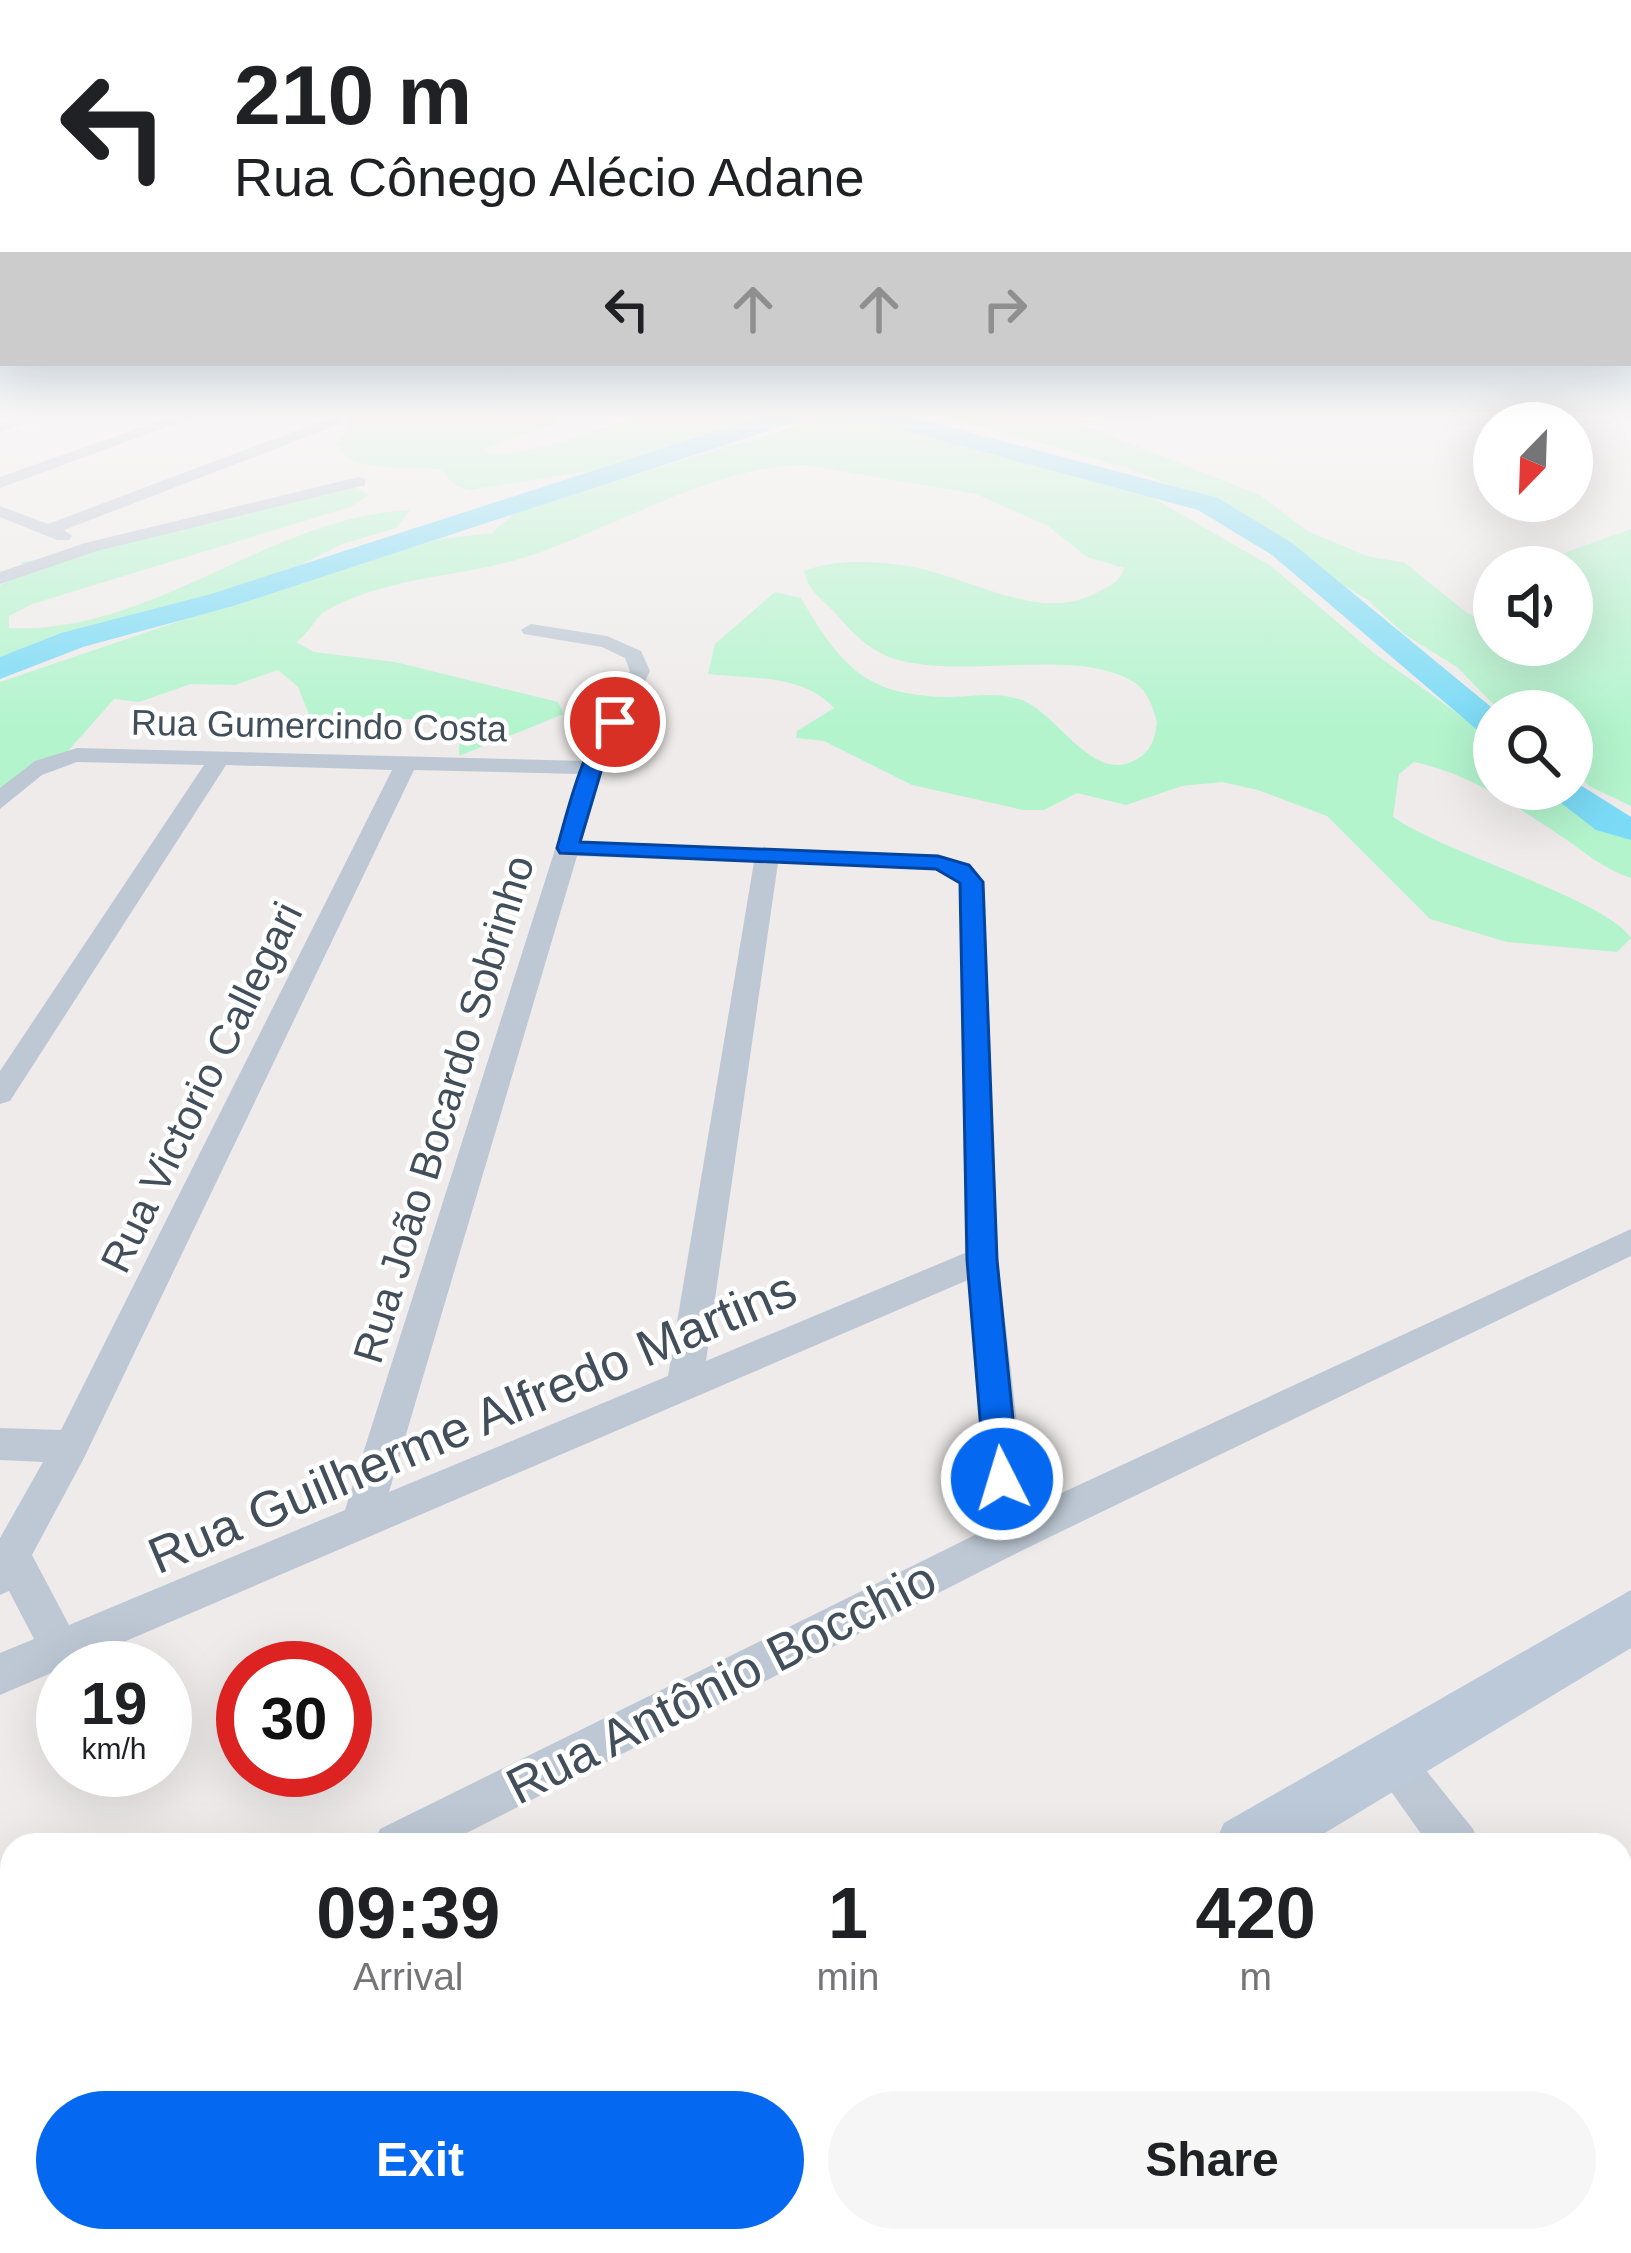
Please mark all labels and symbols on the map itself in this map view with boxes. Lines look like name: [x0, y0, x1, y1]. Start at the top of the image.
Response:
north arrow: [1473, 402, 1593, 522]
pin: [564, 671, 666, 773]
street label: Rua Gumercindo Costa: [131, 702, 508, 749]
street label: Rua João Bocardo Sobrinho: [344, 850, 543, 1368]
street label: Rua Victorio Callegari: [91, 895, 311, 1280]
street label: Rua Guilherme Alfredo Martins: [140, 1260, 804, 1585]
position arrow: [939, 1416, 1065, 1542]
street label: Rua Antônio Bocchio: [497, 1550, 945, 1815]
speed limit sign: 30: [216, 1641, 372, 1797]

